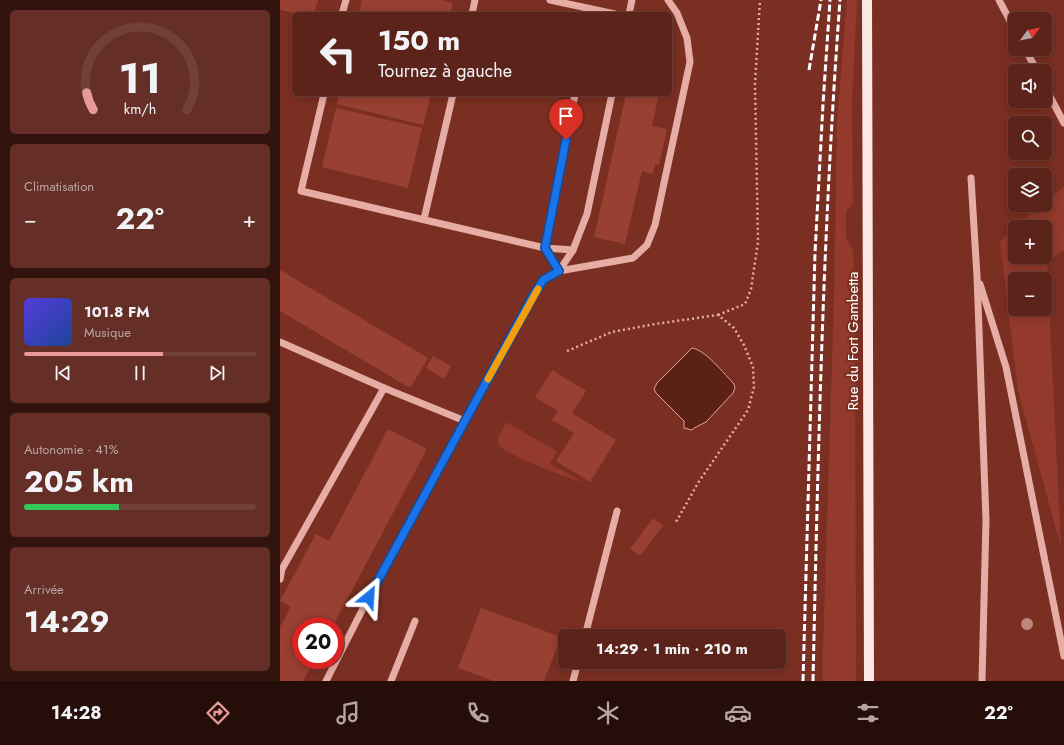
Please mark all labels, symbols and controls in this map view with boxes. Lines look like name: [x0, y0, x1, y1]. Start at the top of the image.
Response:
north arrow: [1008, 12, 1052, 56]
map controls: [1008, 12, 1052, 316]
text: 150 m: [378, 20, 460, 61]
icon: left: [312, 28, 364, 80]
text: 11: [119, 48, 161, 109]
text: Tournez à gauche: [378, 58, 512, 84]
button: sound: [1008, 64, 1052, 108]
text: km/h: [124, 99, 156, 119]
pin: [549, 99, 583, 140]
icon: arrive: [555, 105, 577, 127]
button: search: [1008, 116, 1052, 160]
button: layers: [1008, 168, 1052, 212]
text: Climatisation: [24, 177, 94, 196]
text: 22°: [116, 197, 164, 240]
text: −: [24, 203, 37, 235]
text: +: [242, 203, 256, 235]
button: +: [1008, 220, 1052, 264]
street label: Rue du Fort Gambetta: [842, 271, 864, 411]
button: −: [1008, 272, 1052, 316]
text: 101.8 FM: [84, 301, 150, 323]
text: Musique: [84, 323, 131, 342]
icon: previous: [52, 362, 74, 384]
icon: pause: [129, 362, 151, 384]
icon: next: [206, 362, 228, 384]
text: Autonomie · 41%: [24, 440, 118, 459]
text: 205 km: [24, 460, 134, 503]
position arrow: [348, 576, 390, 618]
text: Arrivée: [24, 580, 64, 599]
text: 14:29: [24, 600, 110, 643]
speed limit sign: 20: [292, 617, 344, 669]
text: 14:29 · 1 min · 210 m: [596, 638, 748, 660]
icon: directions: [204, 699, 232, 727]
icon: music: [334, 699, 362, 727]
icon: phone: [464, 699, 492, 727]
icon: climate: [594, 699, 622, 727]
icon: car: [724, 699, 752, 727]
icon: filters: [854, 699, 882, 727]
text: 14:28: [51, 700, 102, 726]
text: 22°: [984, 700, 1013, 726]

